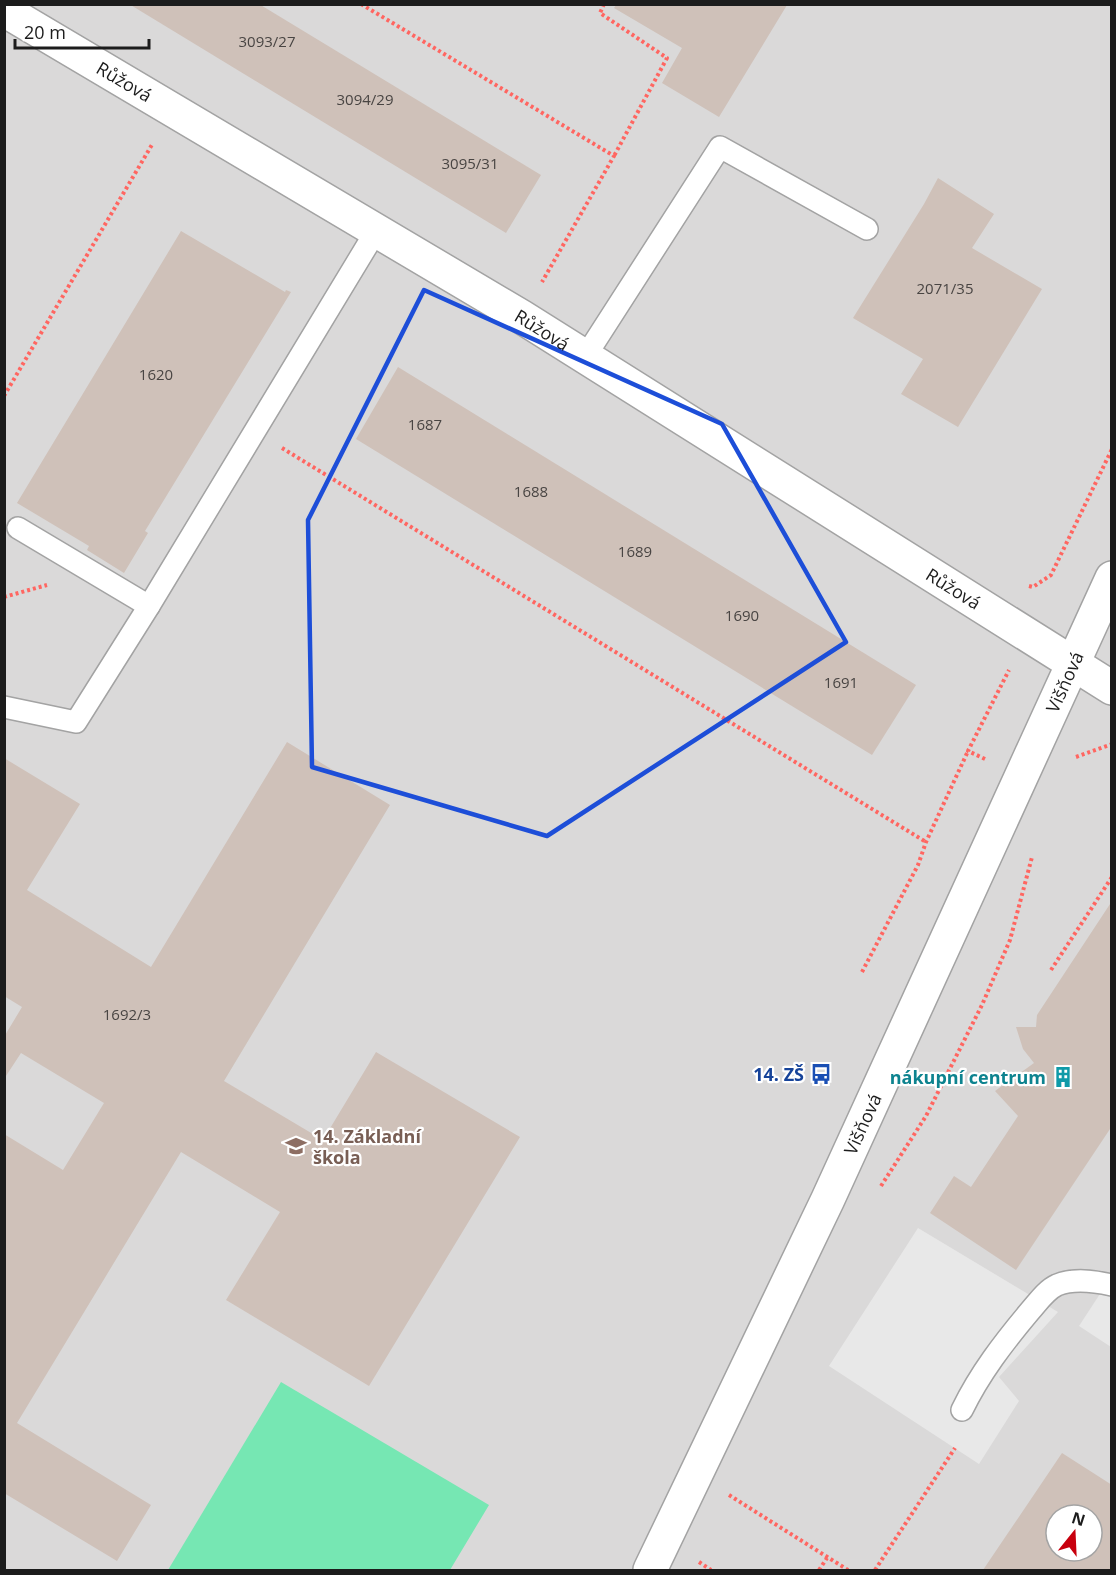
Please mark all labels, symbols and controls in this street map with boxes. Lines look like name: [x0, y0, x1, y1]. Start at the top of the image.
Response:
scale bar: [15, 12, 148, 50]
text: 20 m: [24, 20, 66, 44]
house number: 3093/27: [239, 31, 295, 51]
street label: Růžová: [92, 56, 157, 107]
house number: 3094/29: [337, 89, 393, 109]
house number: 3095/31: [442, 153, 498, 173]
house number: 2071/35: [917, 278, 973, 298]
street label: Růžová: [510, 303, 574, 356]
house number: 1620: [139, 364, 173, 384]
house number: 1687: [408, 414, 442, 434]
house number: 1688: [514, 481, 548, 501]
house number: 1689: [618, 541, 652, 561]
street label: Růžová: [922, 562, 986, 615]
house number: 1690: [725, 605, 759, 625]
street label: Višňová: [1040, 648, 1089, 716]
house number: 1691: [824, 672, 858, 692]
house number: 1692/3: [103, 1004, 151, 1024]
place label: 14. ZŠ: [753, 1062, 804, 1086]
bus stop icon: 14. ZŠ: [809, 1062, 833, 1086]
place label: nákupní centrum: [890, 1065, 1046, 1089]
building icon: nákupní centrum: [1051, 1065, 1075, 1089]
street label: Višňová: [838, 1090, 887, 1158]
place label: 14. Základní škola: [313, 1124, 422, 1169]
school or university icon: 14. Základní škola: [284, 1134, 308, 1158]
north arrow: [1044, 1503, 1104, 1563]
text: N: [1069, 1506, 1088, 1531]

